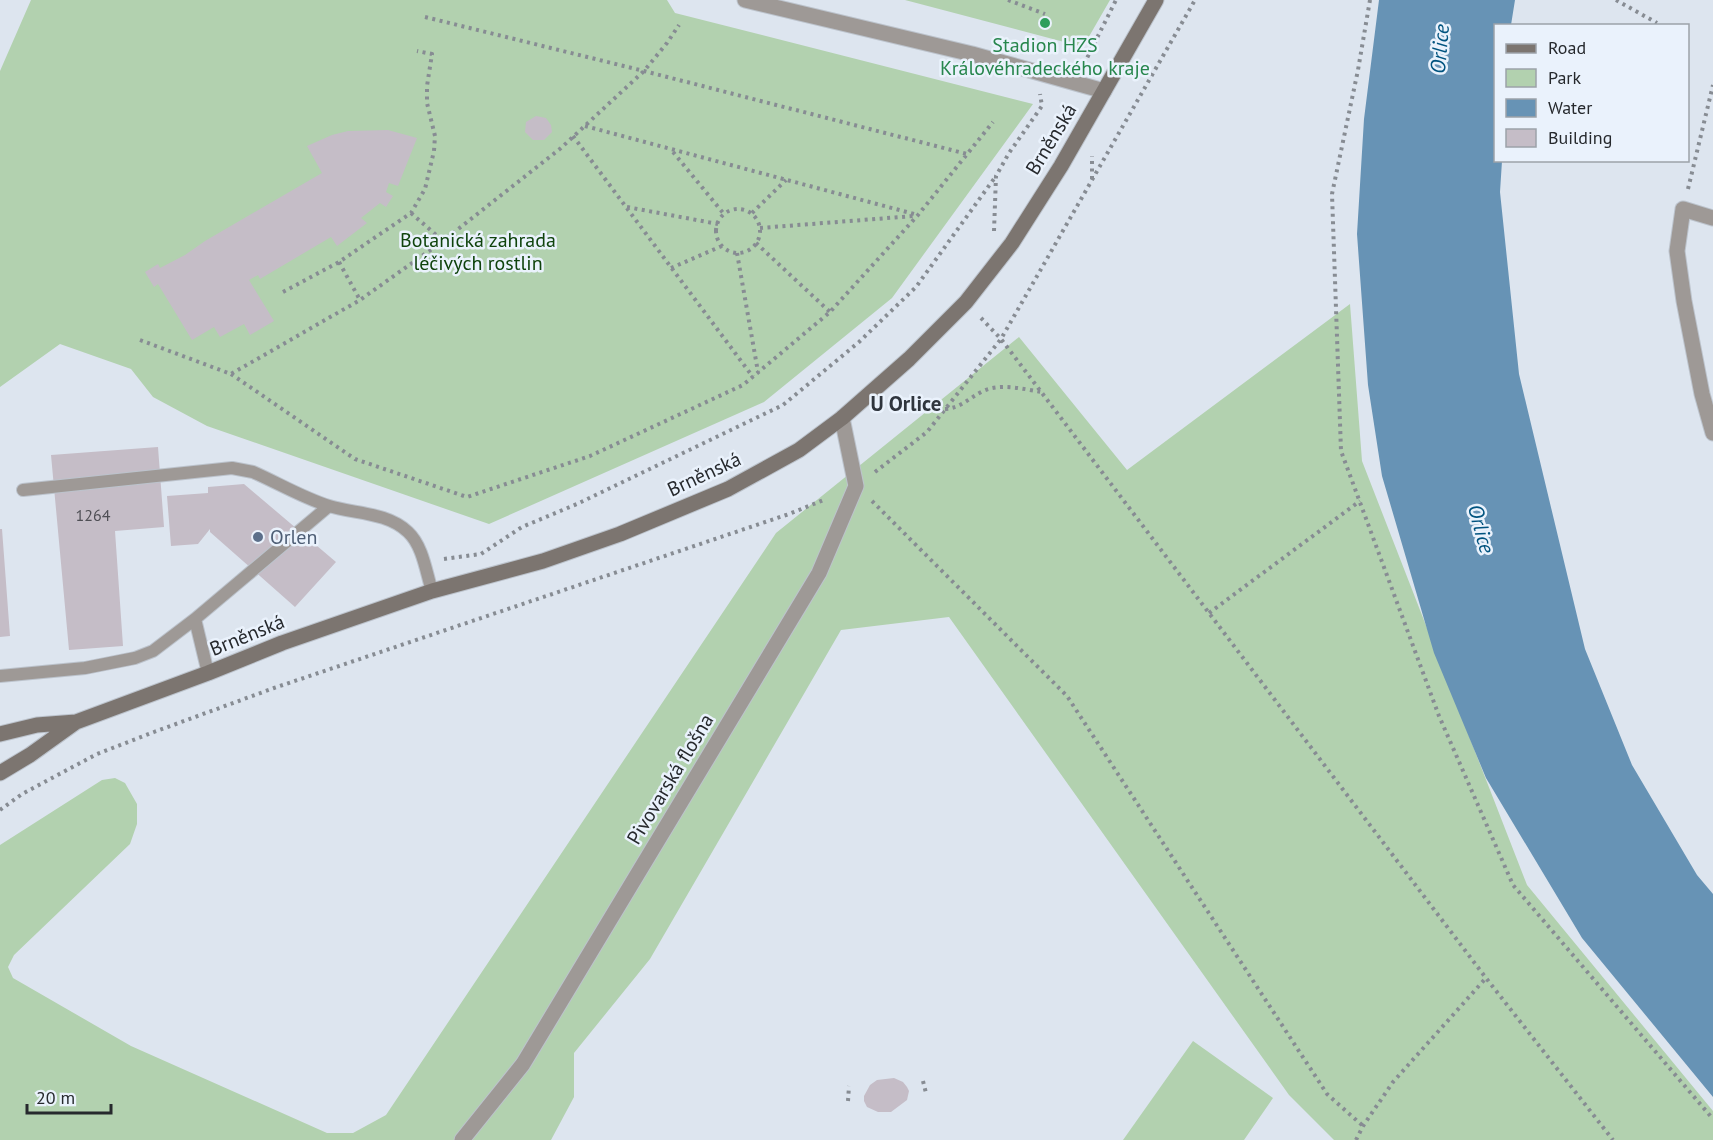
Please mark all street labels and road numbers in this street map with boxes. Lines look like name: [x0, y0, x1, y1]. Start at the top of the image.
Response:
street label: Brněnská: [1020, 99, 1082, 179]
street label: Brněnská: [663, 446, 745, 502]
street label: Brněnská: [206, 608, 288, 662]
street label: Pivovarská flošna: [621, 709, 719, 849]

